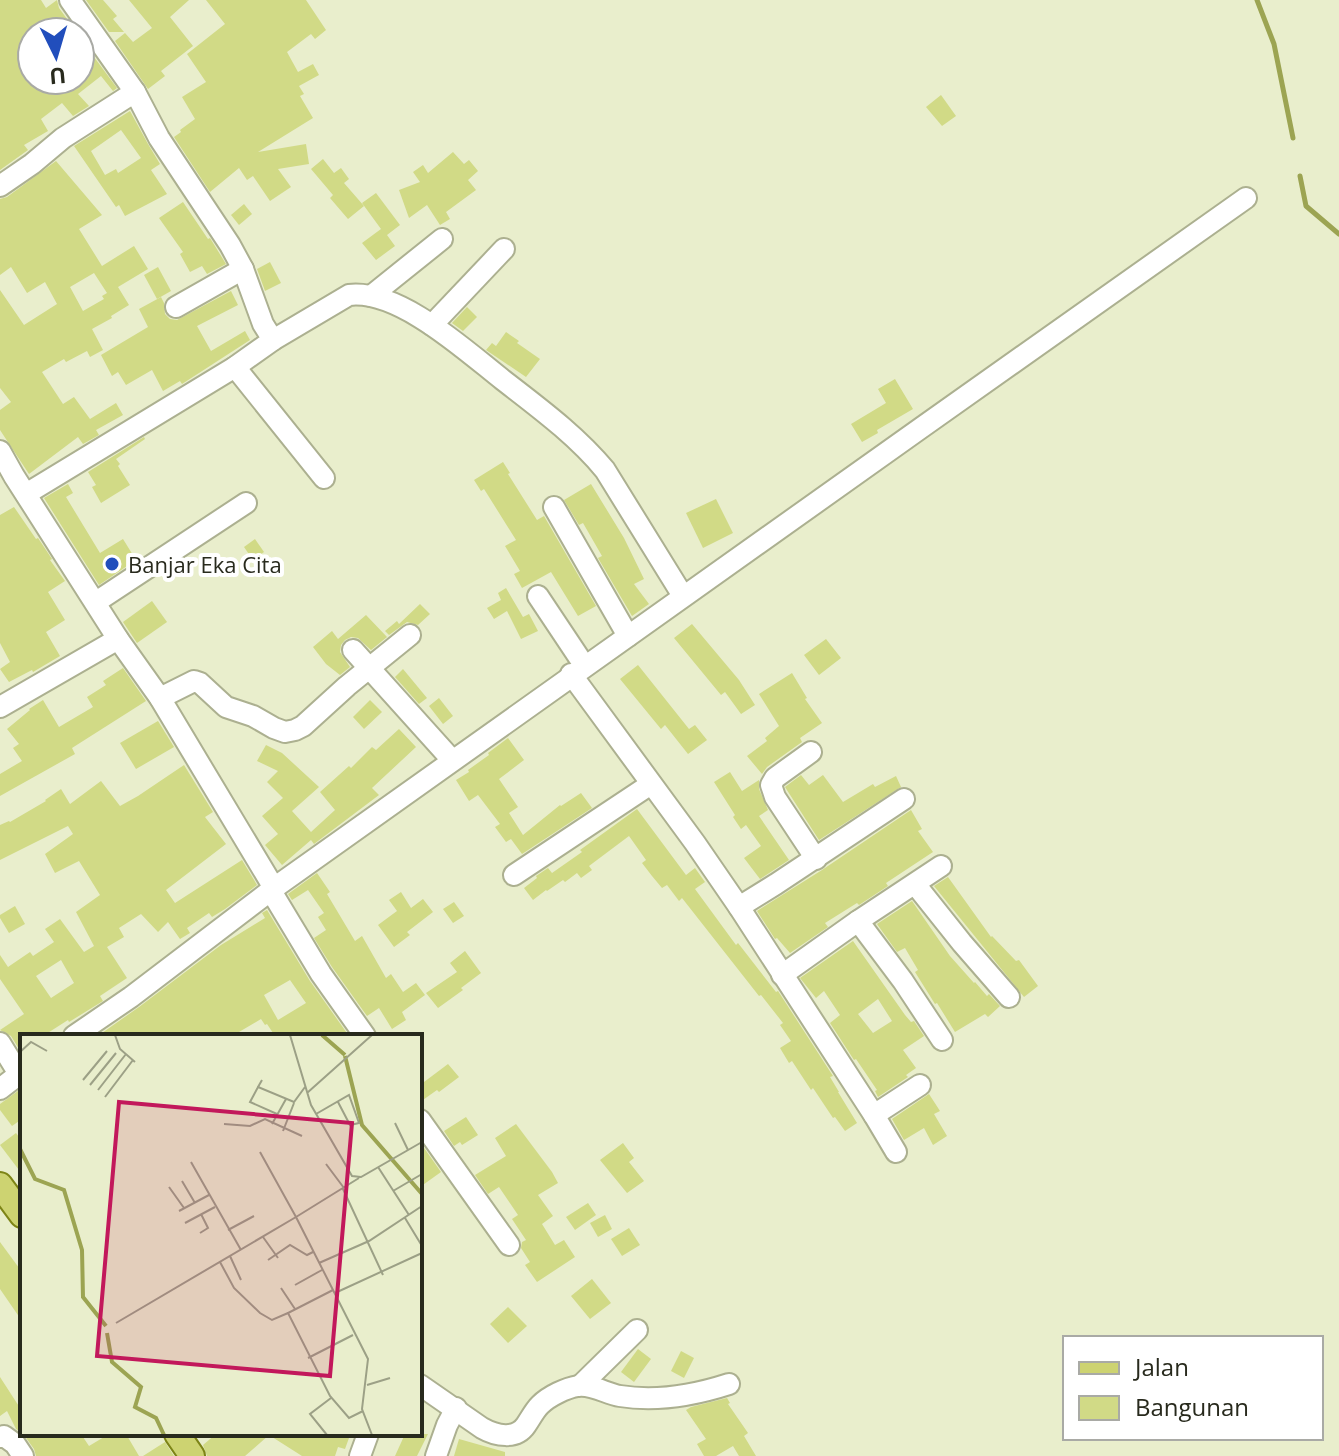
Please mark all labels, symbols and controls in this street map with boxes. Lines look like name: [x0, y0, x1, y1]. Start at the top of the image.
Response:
north arrow: [16, 16, 96, 96]
text: U: [48, 61, 67, 93]
place label: Banjar Eka Cita: [128, 549, 282, 579]
marker: Banjar Eka Cita: [103, 555, 121, 573]
inset map: [20, 1034, 422, 1436]
legend: [1063, 1336, 1323, 1440]
text: Jalan: [1133, 1350, 1189, 1383]
text: Bangunan: [1135, 1390, 1249, 1423]

